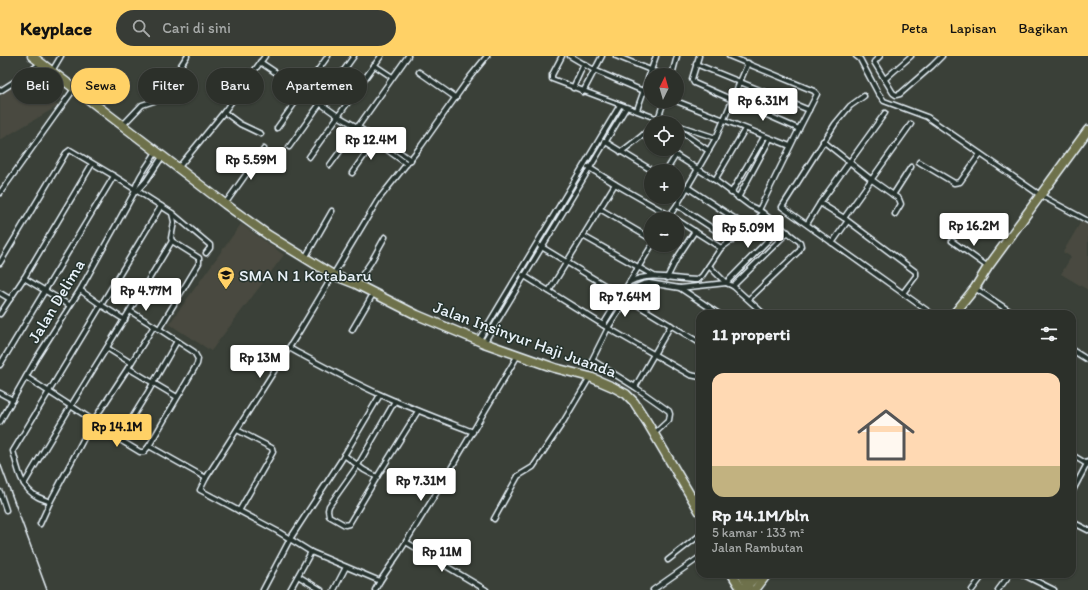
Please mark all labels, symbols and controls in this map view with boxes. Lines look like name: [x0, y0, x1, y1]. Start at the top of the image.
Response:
search box: [116, 10, 396, 46]
text: Keyplace: [20, 17, 92, 40]
icon: search: [130, 17, 152, 39]
text: Cari di sini: [162, 19, 231, 37]
text: Peta: [901, 20, 928, 37]
text: Lapisan: [950, 20, 997, 37]
text: Bagikan: [1019, 20, 1068, 37]
chip: Beli: [12, 68, 63, 104]
chip: Sewa: [71, 68, 130, 104]
chip: Filter: [138, 68, 198, 104]
chip: Baru: [206, 68, 264, 104]
chip: Apartemen: [272, 68, 367, 104]
north arrow: [644, 68, 684, 108]
map controls: [644, 68, 684, 252]
pin: Rp 6.31M: [722, 88, 804, 122]
text: Rp 6.31M: [737, 93, 789, 108]
button: locate: [644, 116, 684, 156]
pin: Rp 12.4M: [330, 127, 412, 161]
text: Rp 12.4M: [345, 132, 397, 147]
pin: Rp 5.59M: [210, 147, 292, 181]
text: Rp 5.59M: [225, 152, 277, 167]
button: +: [644, 164, 684, 204]
button: −: [644, 212, 684, 252]
pin: Rp 16.2M: [933, 213, 1015, 247]
pin: Rp 5.09M: [707, 215, 789, 249]
text: Rp 16.2M: [949, 218, 999, 233]
text: Rp 5.09M: [722, 220, 774, 235]
street label: Jalan Delima: [23, 256, 89, 346]
school or university icon: SMA N 1 Kotabaru: [216, 265, 236, 290]
place label: SMA N 1 Kotabaru: [239, 265, 373, 285]
pin: Rp 4.77M: [105, 278, 187, 312]
text: Rp 4.77M: [120, 283, 172, 298]
pin: Rp 7.64M: [584, 284, 666, 318]
text: Rp 7.64M: [599, 289, 651, 304]
street label: Jalan Insinyur Haji Juanda: [431, 296, 620, 382]
icon: filters: [1038, 323, 1060, 345]
text: 11 properti: [712, 324, 790, 344]
pin: Rp 13M: [227, 345, 293, 379]
text: Rp 13M: [239, 350, 281, 365]
icon: home: [850, 399, 922, 471]
pin: Rp 14.1M: [76, 414, 158, 448]
text: Rp 14.1M: [92, 419, 142, 434]
pin: Rp 7.31M: [380, 468, 462, 502]
text: Rp 7.31M: [396, 473, 446, 488]
text: Rp 14.1M/bln: [712, 505, 809, 525]
text: 5 kamar · 133 m²: [712, 525, 804, 540]
pin: Rp 11M: [409, 539, 475, 573]
text: Jalan Rambutan: [712, 540, 803, 555]
text: Rp 11M: [422, 544, 462, 559]

